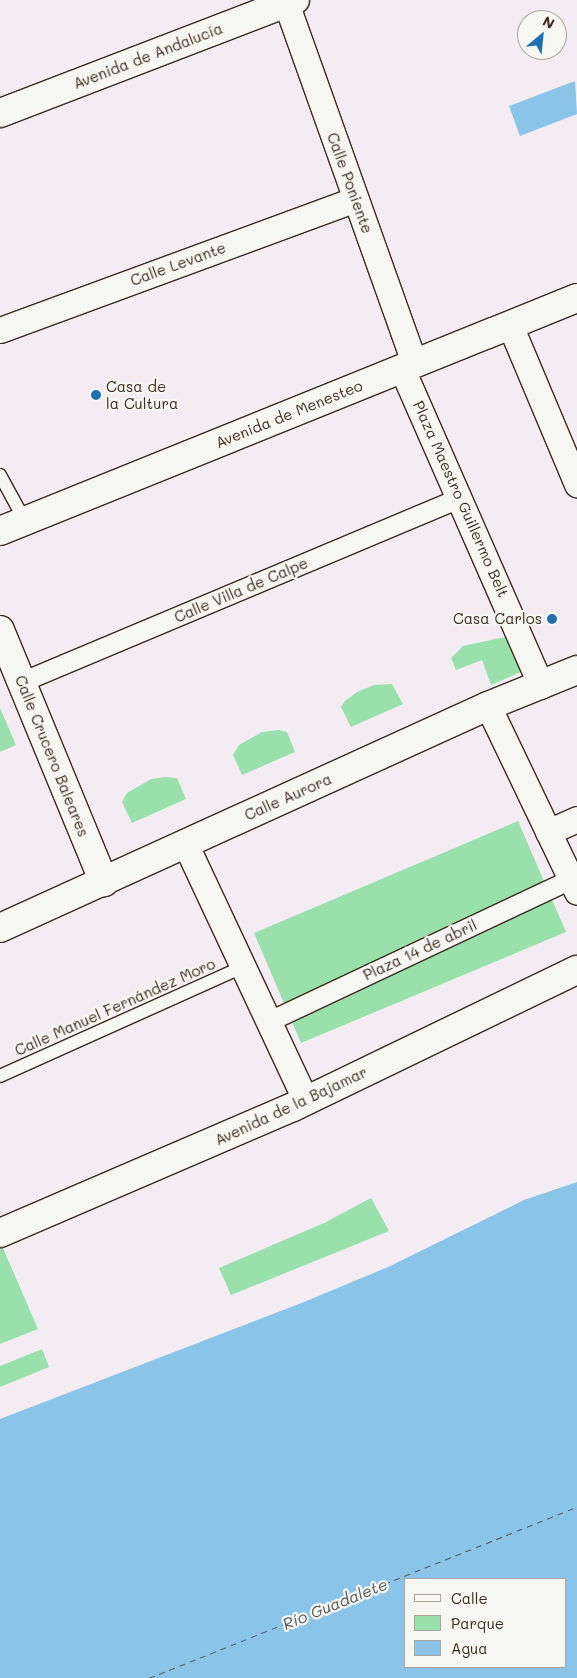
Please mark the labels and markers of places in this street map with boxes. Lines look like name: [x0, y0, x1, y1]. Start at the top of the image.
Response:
place label: Casa de la Cultura: [106, 377, 178, 412]
marker: Casa de la Cultura: [90, 389, 102, 401]
place label: Casa Carlos: [453, 610, 542, 628]
marker: Casa Carlos: [546, 613, 558, 625]

